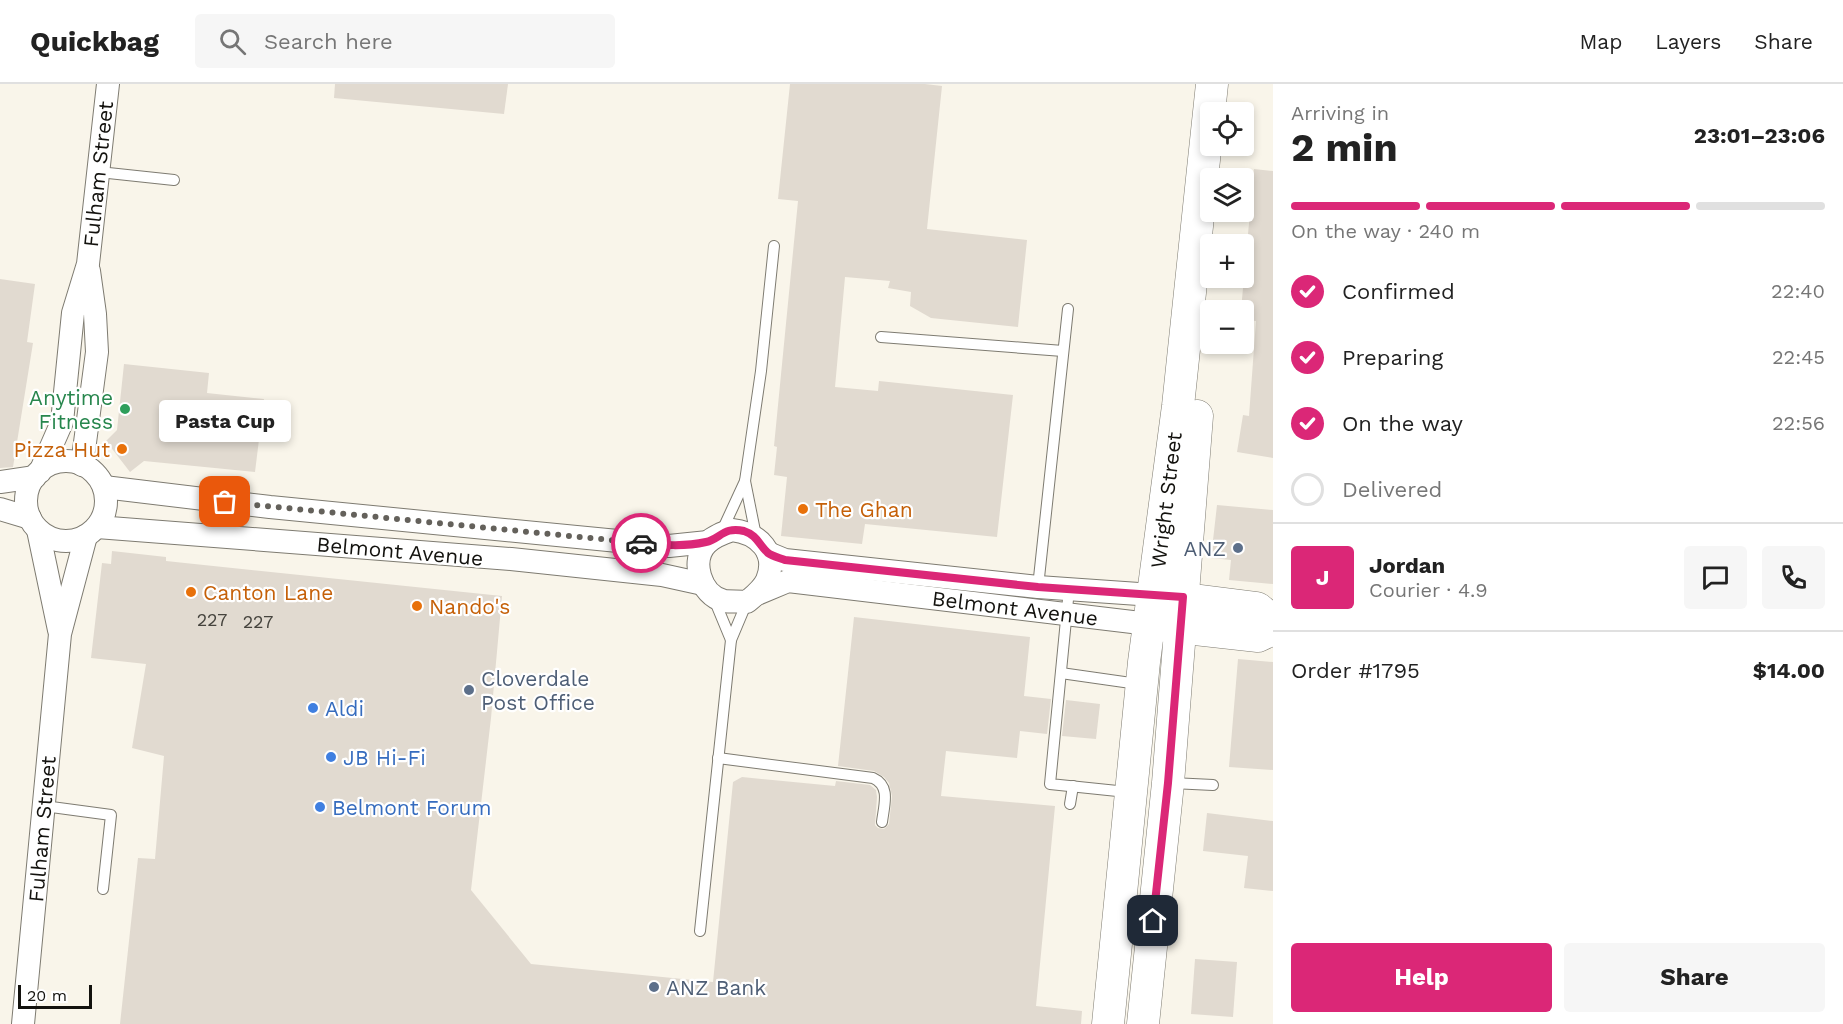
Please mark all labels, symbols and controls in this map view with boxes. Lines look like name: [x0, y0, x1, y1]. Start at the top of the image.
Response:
search box: [195, 14, 615, 68]
text: Quickbag: [30, 25, 159, 58]
icon: search: [216, 25, 249, 58]
text: Search here: [264, 29, 393, 54]
text: Map: [1579, 29, 1622, 54]
text: Layers: [1655, 29, 1721, 54]
text: Share: [1754, 29, 1813, 54]
street label: Fulham Street: [78, 100, 118, 248]
text: Arriving in: [1291, 101, 1389, 125]
map controls: [1200, 102, 1254, 354]
button: locate: [1200, 102, 1254, 156]
text: 23:01–23:06: [1694, 123, 1825, 148]
text: 2 min: [1291, 125, 1398, 170]
button: layers: [1200, 168, 1254, 222]
text: On the way · 240 m: [1291, 219, 1480, 243]
button: +: [1200, 234, 1254, 288]
icon: check: [1291, 275, 1324, 308]
text: Confirmed: [1342, 279, 1455, 304]
text: 22:40: [1771, 279, 1825, 303]
button: −: [1200, 300, 1254, 354]
icon: check: [1291, 341, 1324, 374]
text: Preparing: [1342, 345, 1443, 370]
text: 22:45: [1772, 345, 1825, 369]
place label: Anytime Fitness: [29, 385, 113, 434]
callout: Pasta Cup: [159, 400, 291, 442]
marker: Anytime Fitness: [118, 402, 132, 416]
icon: check: [1291, 407, 1324, 440]
text: Pasta Cup: [175, 409, 275, 433]
text: On the way: [1342, 411, 1463, 436]
text: 22:56: [1772, 411, 1825, 435]
street label: Wright Street: [1145, 430, 1187, 570]
place label: Pizza Hut: [14, 437, 110, 462]
marker: Pizza Hut: [115, 442, 129, 456]
pin: [199, 476, 250, 527]
text: Delivered: [1342, 477, 1442, 502]
icon: bag: [208, 485, 241, 518]
place label: The Ghan: [815, 497, 913, 522]
marker: The Ghan: [796, 502, 810, 516]
courier: [611, 513, 671, 573]
icon: car: [625, 527, 658, 560]
street label: Belmont Avenue: [316, 531, 484, 571]
place label: ANZ: [1183, 536, 1226, 561]
marker: ANZ: [1231, 541, 1245, 555]
button: chat: [1684, 546, 1747, 609]
button: phone: [1762, 546, 1825, 609]
text: Jordan: [1369, 553, 1445, 578]
text: J: [1316, 565, 1329, 590]
text: Courier · 4.9: [1369, 578, 1488, 602]
place label: Canton Lane: [203, 580, 333, 605]
marker: Canton Lane: [184, 585, 198, 599]
street label: Belmont Avenue: [931, 585, 1099, 631]
place label: Nando's: [429, 594, 510, 619]
marker: Nando's: [410, 599, 424, 613]
house number: 227: [197, 609, 227, 630]
house number: 227: [243, 611, 273, 632]
text: Order #1795: [1291, 658, 1420, 683]
text: $14.00: [1753, 658, 1825, 683]
place label: Cloverdale Post Office: [481, 666, 595, 715]
marker: Cloverdale Post Office: [462, 683, 476, 697]
place label: Aldi: [325, 696, 364, 721]
marker: Aldi: [306, 701, 320, 715]
place label: JB Hi-Fi: [343, 745, 426, 770]
marker: JB Hi-Fi: [324, 750, 338, 764]
street label: Fulham Street: [23, 755, 61, 903]
place label: Belmont Forum: [332, 795, 491, 820]
marker: Belmont Forum: [313, 800, 327, 814]
pin: [1127, 895, 1178, 946]
icon: home: [1136, 904, 1169, 937]
button: Help: [1291, 943, 1552, 1012]
button: Share: [1564, 943, 1825, 1012]
place label: ANZ Bank: [666, 975, 766, 1000]
marker: ANZ Bank: [647, 980, 661, 994]
scale bar: [18, 982, 92, 1010]
text: 20 m: [27, 986, 67, 1005]

